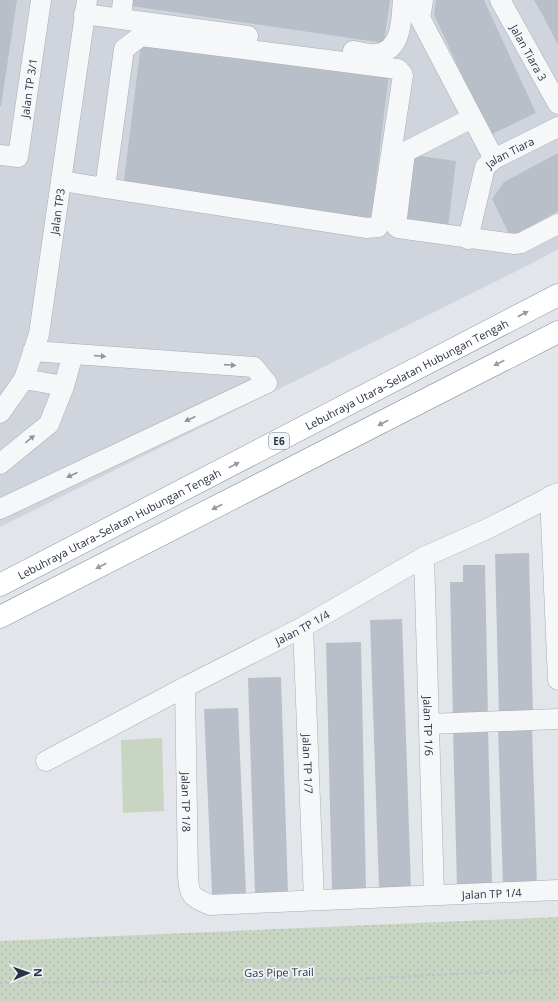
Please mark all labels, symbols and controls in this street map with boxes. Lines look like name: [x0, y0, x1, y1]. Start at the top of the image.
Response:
street label: Jalan Tiara 3: [507, 21, 551, 83]
street label: Jalan TP 3/1: [16, 57, 40, 120]
street label: Jalan Tiara: [481, 133, 536, 172]
street label: Jalan TP3: [46, 187, 67, 236]
one-way arrow: [517, 311, 529, 317]
street label: Lebuhraya Utara–Selatan Hubungan Tengah: [302, 315, 511, 433]
one-way arrow: [94, 352, 106, 359]
one-way arrow: [493, 360, 504, 367]
one-way arrow: [224, 362, 236, 369]
one-way arrow: [184, 416, 196, 422]
one-way arrow: [377, 420, 389, 426]
road number: E6: [269, 433, 289, 449]
one-way arrow: [25, 435, 36, 444]
one-way arrow: [228, 461, 239, 468]
street label: Lebuhraya Utara–Selatan Hubungan Tengah: [15, 464, 223, 582]
one-way arrow: [67, 472, 78, 478]
one-way arrow: [211, 504, 223, 510]
one-way arrow: [96, 563, 107, 569]
street label: Jalan TP 1/4: [271, 606, 333, 648]
street label: Jalan TP 1/6: [421, 695, 437, 756]
street label: Jalan TP 1/7: [300, 733, 317, 794]
street label: Jalan TP 1/8: [179, 771, 195, 832]
street label: Jalan TP 1/4: [461, 884, 523, 902]
north arrow: [8, 953, 48, 993]
street label: Gas Pipe Trail: [244, 964, 314, 980]
text: N: [31, 968, 46, 977]

